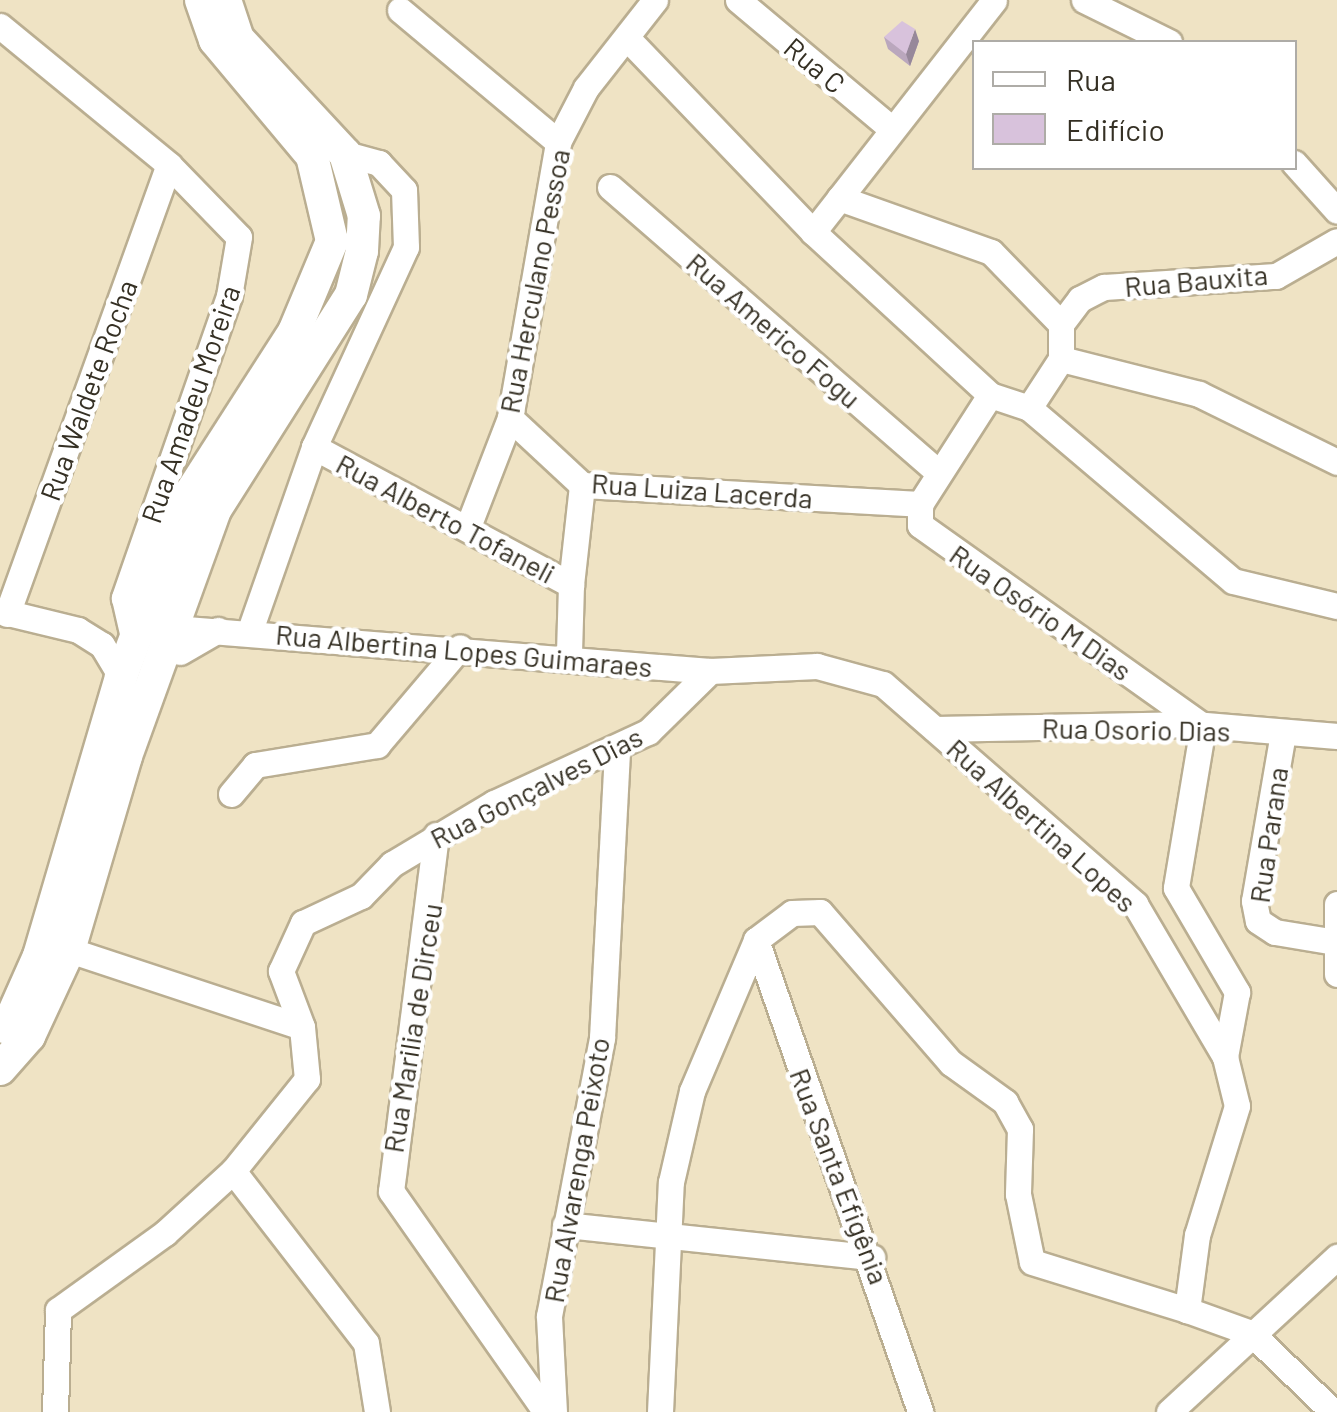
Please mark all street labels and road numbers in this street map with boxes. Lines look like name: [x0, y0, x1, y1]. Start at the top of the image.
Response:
street label: Rua C: [778, 30, 852, 100]
street label: Rua Herculano Pessoa: [492, 146, 576, 416]
street label: Rua Americo Fogu: [680, 245, 868, 415]
street label: Rua Bauxita: [1123, 257, 1269, 303]
street label: Rua Waldete Rocha: [32, 275, 144, 505]
street label: Rua Amadeu Moreira: [134, 281, 246, 527]
street label: Rua Alberto Tofaneli: [331, 446, 561, 590]
street label: Rua Luiza Lacerda: [590, 466, 814, 514]
street label: Rua Osório M Dias: [944, 537, 1138, 687]
street label: Rua Albertina Lopes Guimaraes: [274, 617, 654, 683]
street label: Rua Osorio Dias: [1041, 711, 1231, 747]
street label: Rua Gonçalves Dias: [424, 719, 648, 855]
street label: Rua Albertina Lopes: [940, 731, 1144, 919]
street label: Rua Parana: [1242, 765, 1294, 905]
street label: Rua Marilia de Dirceu: [376, 901, 448, 1155]
street label: Rua Alvarenga Peixoto: [536, 1035, 616, 1305]
street label: Rua Santa Efigênia: [783, 1063, 897, 1289]

